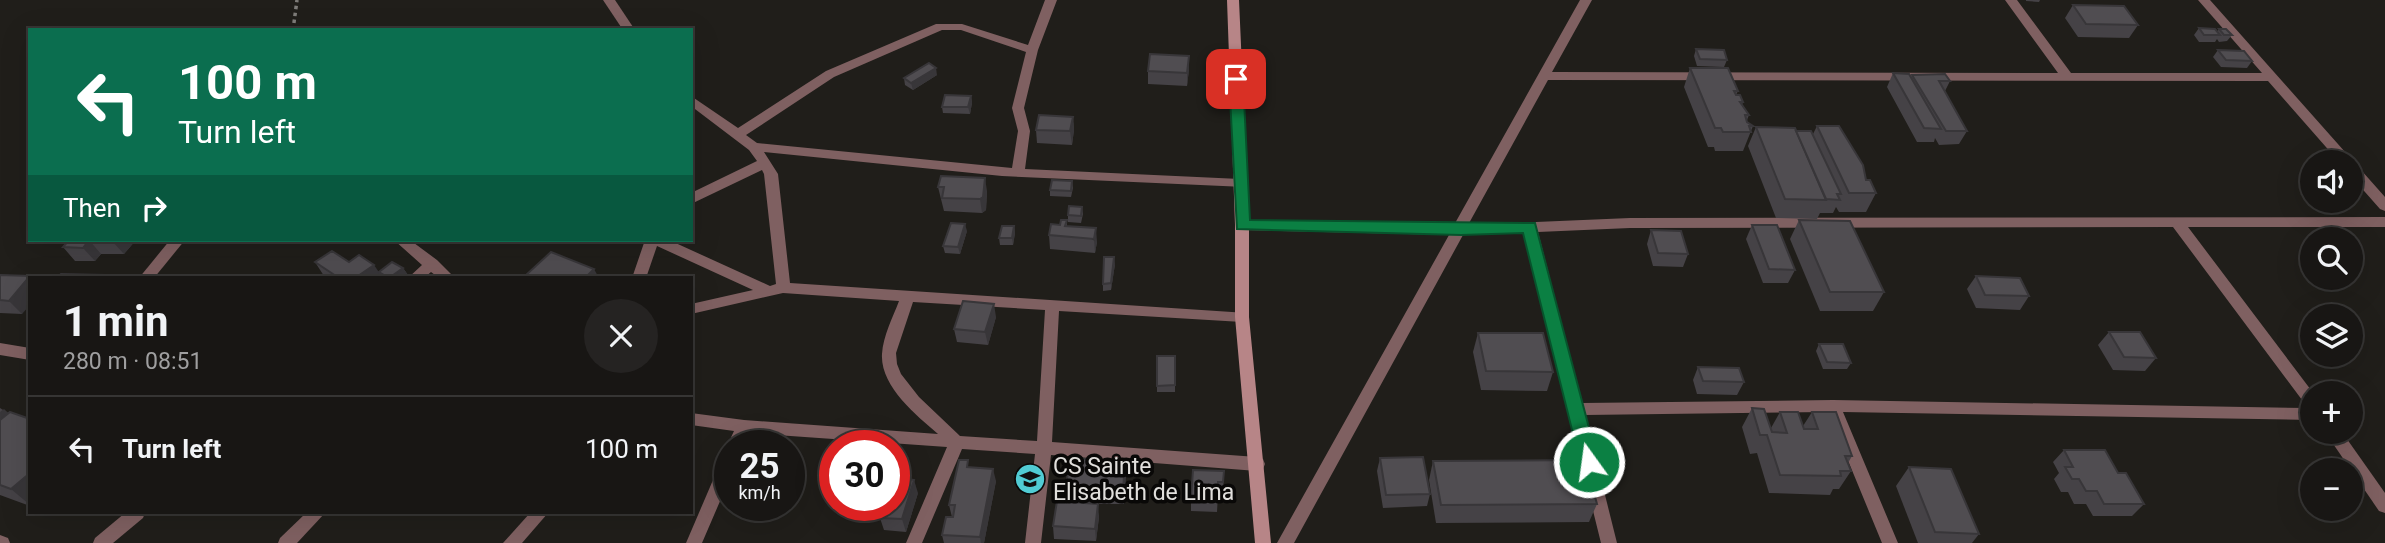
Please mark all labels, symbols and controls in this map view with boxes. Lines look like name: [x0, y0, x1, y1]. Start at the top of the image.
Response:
pin: [1206, 49, 1266, 109]
text: 100 m: [178, 54, 317, 111]
icon: left: [63, 56, 154, 147]
icon: arrive: [1217, 60, 1255, 98]
text: Turn left: [178, 113, 296, 151]
map controls: [2300, 150, 2363, 521]
button: sound: [2300, 150, 2363, 213]
icon: right: [135, 189, 173, 227]
text: Then: [63, 193, 121, 223]
button: search: [2300, 227, 2363, 290]
text: 1 min: [63, 297, 169, 346]
button: close: [584, 299, 658, 373]
button: layers: [2300, 304, 2363, 367]
text: 280 m · 08:51: [63, 348, 202, 375]
button: +: [2300, 381, 2363, 444]
position arrow: [1552, 425, 1626, 499]
icon: left: [63, 430, 101, 468]
speed limit sign: 30: [819, 430, 910, 521]
text: Turn left: [122, 434, 221, 464]
text: 100 m: [585, 434, 658, 464]
text: 25: [739, 446, 780, 487]
place label: CS Sainte Elisabeth de Lima: [1053, 453, 1234, 506]
button: −: [2300, 458, 2363, 521]
school or university icon: CS Sainte Elisabeth de Lima: [1013, 462, 1047, 496]
text: km/h: [738, 482, 781, 503]

